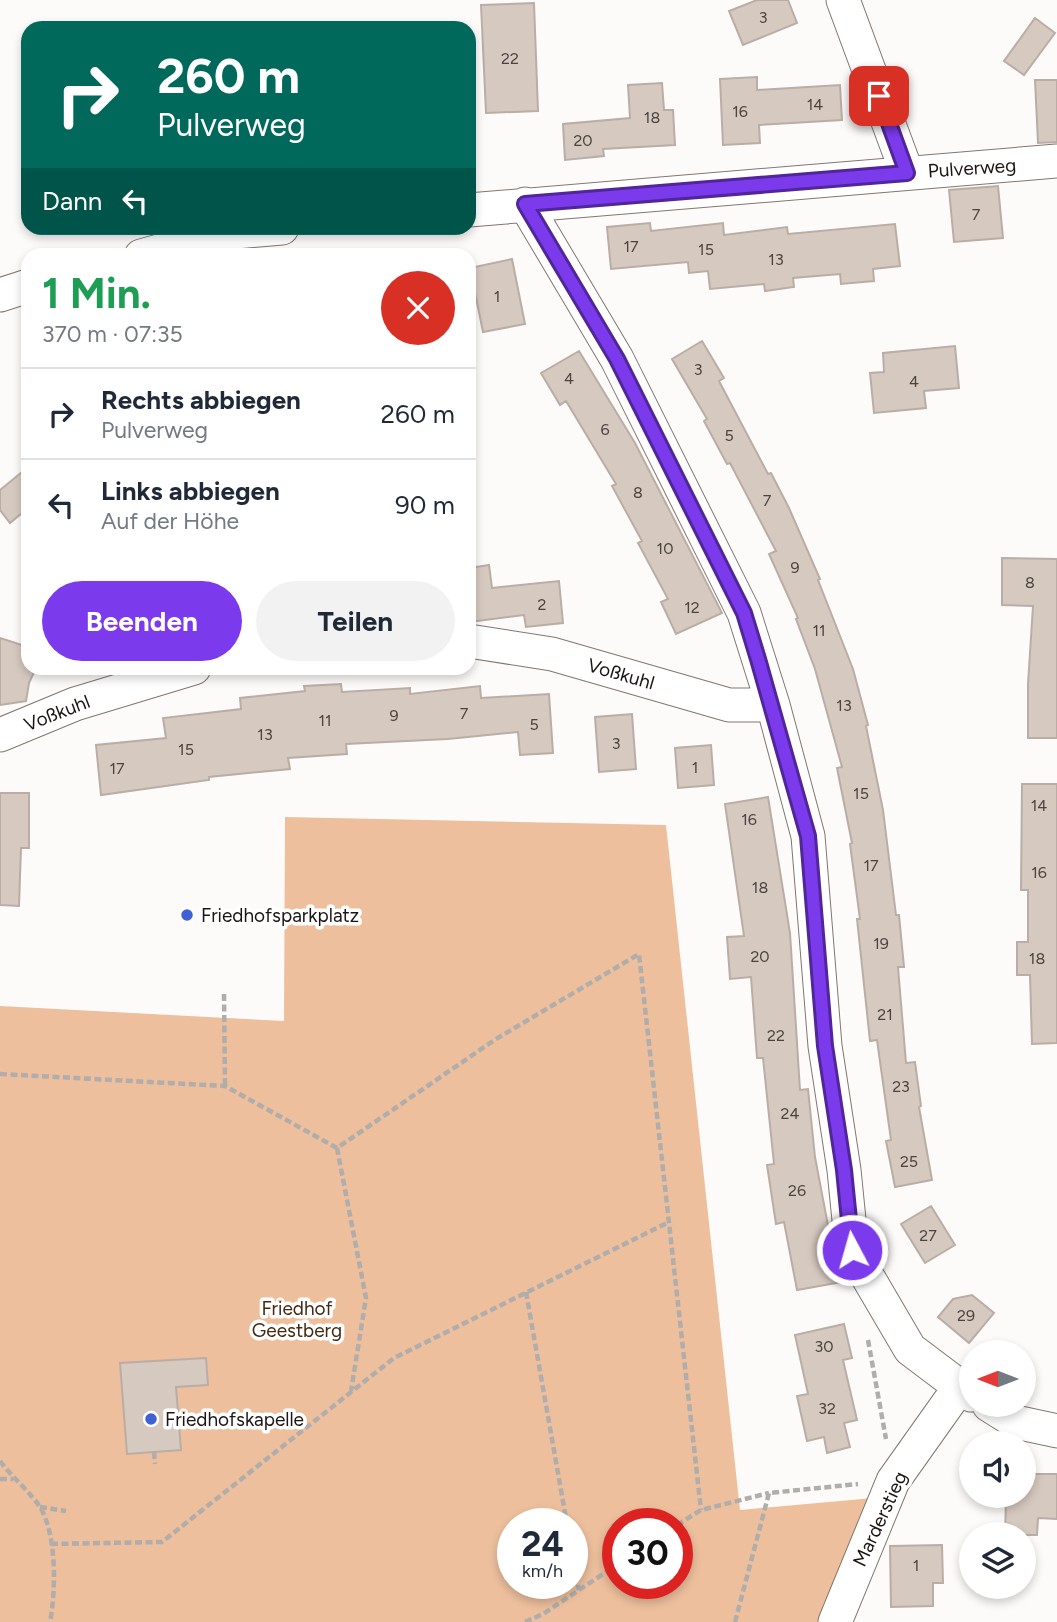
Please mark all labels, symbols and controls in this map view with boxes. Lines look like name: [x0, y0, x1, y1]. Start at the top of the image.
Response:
house number: 3: [759, 8, 767, 27]
text: 260 m: [157, 46, 300, 105]
icon: right: [42, 49, 133, 140]
house number: 22: [501, 49, 519, 68]
pin: [849, 66, 909, 126]
icon: arrive: [860, 77, 898, 115]
house number: 14: [807, 95, 823, 114]
house number: 16: [732, 102, 748, 121]
text: Pulverweg: [157, 106, 306, 144]
house number: 18: [644, 108, 660, 127]
house number: 20: [573, 131, 593, 150]
street label: Pulverweg: [927, 153, 1017, 183]
icon: left: [116, 182, 154, 220]
text: Dann: [42, 185, 102, 217]
house number: 7: [972, 205, 981, 224]
house number: 17: [623, 237, 639, 256]
house number: 15: [698, 240, 714, 259]
house number: 13: [768, 250, 784, 269]
text: 1 Min.: [42, 268, 151, 319]
button: close: [381, 271, 455, 345]
house number: 1: [494, 287, 500, 306]
text: 370 m · 07:35: [42, 320, 183, 348]
house number: 3: [694, 360, 702, 379]
house number: 4: [564, 369, 574, 388]
house number: 4: [909, 372, 919, 391]
text: Rechts abbiegen: [101, 384, 301, 416]
icon: right: [42, 395, 80, 433]
text: 260 m: [381, 398, 455, 430]
text: Pulverweg: [101, 416, 208, 444]
house number: 6: [600, 420, 610, 439]
house number: 5: [724, 426, 734, 445]
text: Links abbiegen: [101, 475, 280, 507]
house number: 8: [633, 483, 643, 502]
icon: left: [42, 486, 80, 524]
text: 90 m: [395, 489, 455, 521]
house number: 7: [763, 491, 772, 510]
text: Auf der Höhe: [101, 507, 239, 535]
house number: 10: [657, 539, 673, 558]
house number: 9: [790, 558, 800, 577]
house number: 8: [1025, 573, 1035, 592]
button: Beenden: [42, 581, 242, 661]
button: Teilen: [256, 581, 455, 661]
house number: 2: [538, 595, 546, 614]
house number: 12: [684, 598, 700, 617]
house number: 11: [812, 621, 826, 640]
street label: Voßkuhl: [585, 653, 657, 695]
street label: Voßkuhl: [21, 690, 93, 736]
house number: 13: [836, 696, 852, 715]
house number: 7: [460, 704, 469, 723]
house number: 9: [389, 706, 399, 725]
house number: 11: [318, 711, 332, 730]
house number: 5: [529, 715, 539, 734]
house number: 13: [257, 725, 273, 744]
house number: 3: [612, 734, 620, 753]
house number: 15: [178, 740, 194, 759]
house number: 1: [692, 758, 698, 777]
house number: 17: [109, 759, 125, 778]
house number: 15: [853, 784, 869, 803]
house number: 14: [1031, 796, 1047, 815]
house number: 16: [741, 810, 757, 829]
house number: 17: [863, 856, 879, 875]
house number: 16: [1031, 863, 1047, 882]
house number: 18: [752, 878, 768, 897]
place label: Friedhofsparkplatz: [201, 904, 359, 927]
marker: Friedhofsparkplatz: [179, 907, 195, 923]
house number: 19: [873, 934, 889, 953]
house number: 20: [750, 947, 770, 966]
house number: 18: [1029, 949, 1045, 968]
house number: 21: [877, 1005, 893, 1024]
house number: 22: [767, 1026, 785, 1045]
house number: 23: [892, 1077, 910, 1096]
house number: 24: [781, 1104, 799, 1123]
house number: 25: [900, 1152, 918, 1171]
house number: 26: [788, 1181, 806, 1200]
position arrow: [815, 1213, 889, 1287]
house number: 27: [919, 1226, 937, 1245]
park label: Friedhof Geestberg: [252, 1297, 342, 1342]
house number: 29: [957, 1306, 975, 1325]
house number: 30: [815, 1337, 833, 1356]
north arrow: [959, 1340, 1036, 1418]
map controls: [959, 1340, 1036, 1599]
house number: 32: [818, 1399, 836, 1418]
place label: Friedhofskapelle: [165, 1408, 304, 1431]
marker: Friedhofskapelle: [143, 1411, 159, 1427]
button: sound: [959, 1431, 1036, 1508]
street label: Marderstieg: [848, 1468, 912, 1570]
speed limit sign: 30: [602, 1508, 693, 1599]
button: layers: [959, 1522, 1036, 1599]
text: 24: [521, 1523, 564, 1565]
house number: 1: [913, 1556, 919, 1575]
text: km/h: [522, 1560, 563, 1582]

